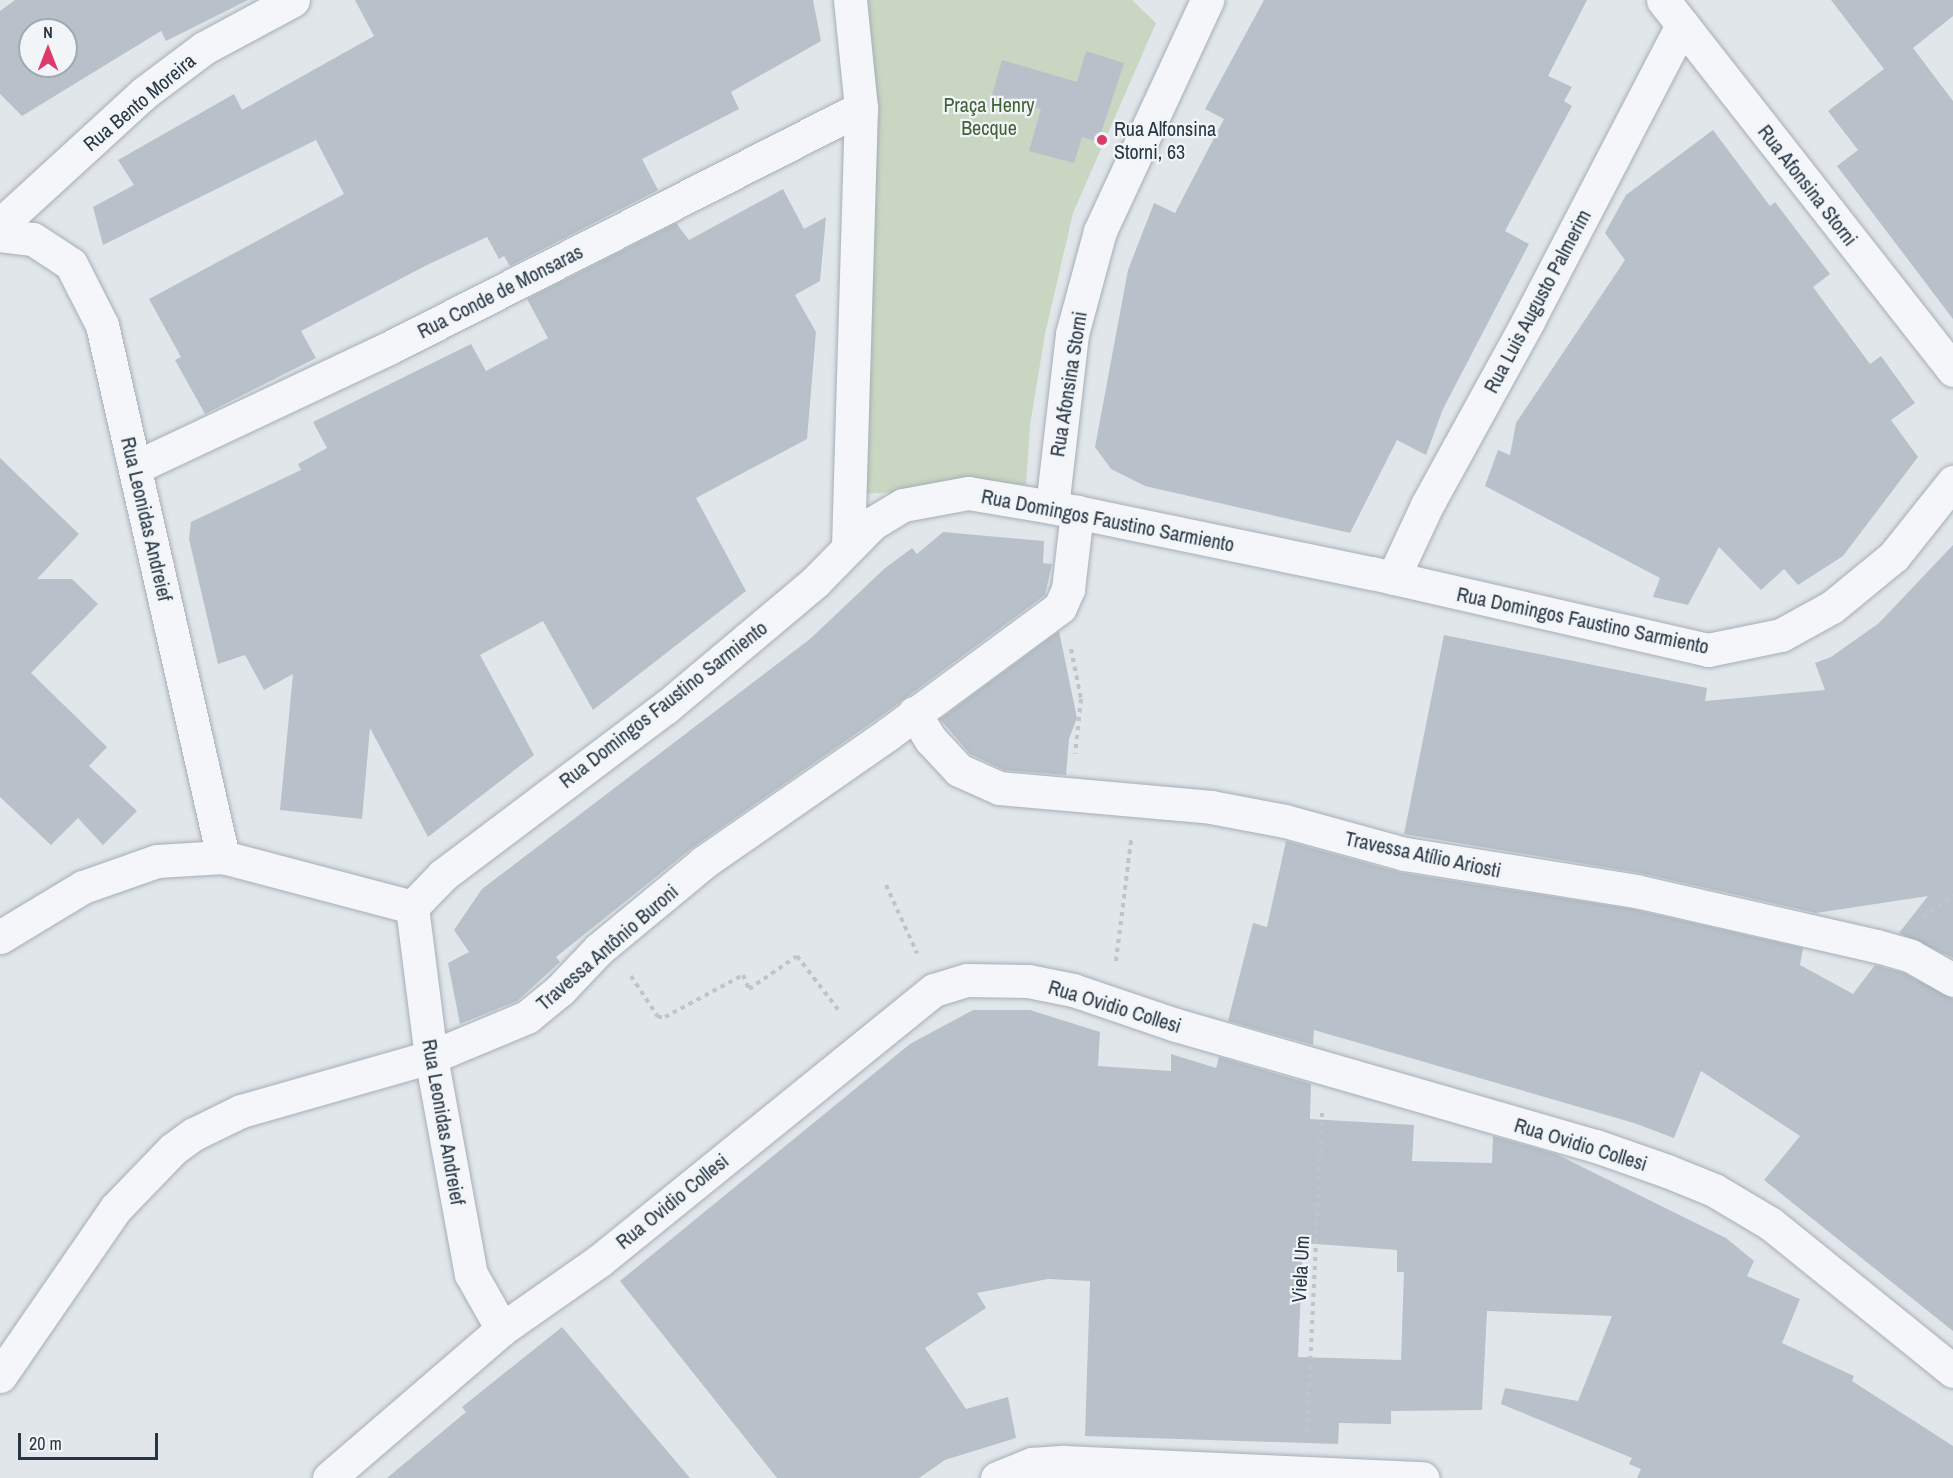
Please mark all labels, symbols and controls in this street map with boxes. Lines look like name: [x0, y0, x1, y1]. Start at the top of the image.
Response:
north arrow: [18, 18, 78, 78]
text: N: [43, 21, 53, 43]
street label: Rua Bento Moreira: [78, 48, 200, 156]
park label: Praça Henry Becque: [943, 93, 1035, 140]
place label: Rua Alfonsina Storni, 63: [1114, 116, 1217, 163]
street label: Rua Afonsina Storni: [1753, 119, 1863, 251]
marker: Rua Alfonsina Storni, 63: [1095, 133, 1109, 147]
street label: Rua Luis Augusto Palmerim: [1478, 205, 1596, 397]
street label: Rua Conde de Monsaras: [413, 239, 587, 343]
street label: Rua Afonsina Storni: [1045, 309, 1091, 459]
street label: Rua Leonidas Andreief: [116, 434, 178, 604]
street label: Rua Domingos Faustino Sarmiento: [979, 484, 1237, 556]
street label: Rua Domingos Faustino Sarmiento: [1455, 582, 1711, 658]
street label: Rua Domingos Faustino Sarmiento: [554, 615, 772, 793]
street label: Travessa Atílio Ariosti: [1342, 826, 1504, 882]
street label: Travessa Antônio Buroni: [531, 879, 683, 1015]
street label: Rua Ovidio Collesi: [1046, 974, 1184, 1038]
street label: Rua Leonidas Andreief: [418, 1037, 470, 1207]
street label: Rua Ovidio Collesi: [1512, 1112, 1650, 1176]
street label: Rua Ovidio Collesi: [611, 1148, 733, 1254]
street label: Viela Um: [1286, 1235, 1314, 1303]
scale bar: [21, 1421, 160, 1459]
text: 20 m: [29, 1431, 62, 1456]

